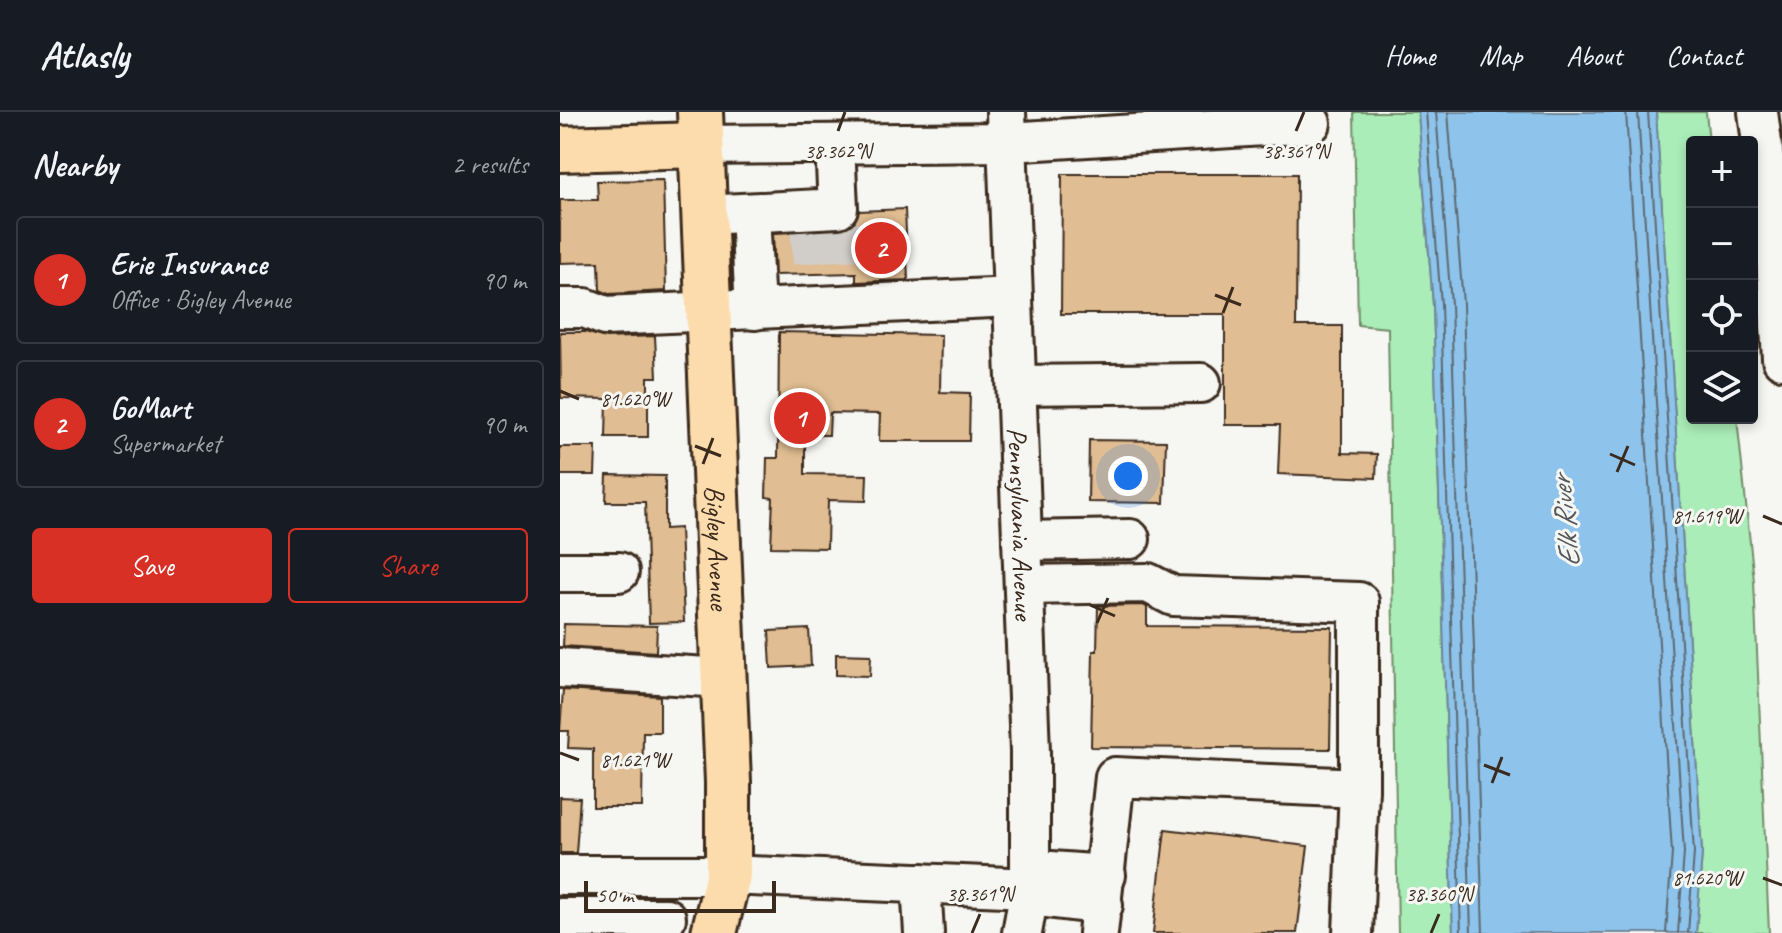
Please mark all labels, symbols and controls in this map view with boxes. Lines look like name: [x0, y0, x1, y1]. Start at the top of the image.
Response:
text: Atlasly: [40, 32, 129, 79]
text: Home: [1385, 38, 1435, 73]
text: Map: [1479, 38, 1522, 73]
text: About: [1566, 38, 1622, 73]
text: Contact: [1666, 38, 1742, 73]
map controls: [1686, 136, 1758, 424]
button: +: [1686, 136, 1758, 208]
text: 38.362°N: [805, 139, 874, 164]
text: 38.361°N: [1263, 139, 1332, 164]
text: Nearby: [32, 143, 118, 186]
text: 2 results: [452, 148, 528, 181]
button: −: [1686, 208, 1758, 280]
pin: 2: [855, 218, 907, 278]
text: Erie Insurance: [110, 245, 267, 283]
text: 1: [54, 264, 66, 297]
text: 90 m: [482, 264, 526, 297]
button: locate: [1686, 280, 1758, 352]
text: Office · Bigley Avenue: [110, 283, 291, 316]
button: layers: [1686, 352, 1758, 424]
text: 81.620°W: [600, 387, 673, 412]
pin: 1: [774, 388, 826, 448]
text: GoMart: [110, 389, 191, 427]
text: 2: [54, 408, 66, 441]
text: 90 m: [482, 408, 526, 441]
text: Supermarket: [110, 427, 221, 460]
street label: Pennsylvania Avenue: [1000, 427, 1043, 623]
your location: [1108, 456, 1148, 496]
water label: Elk River: [1541, 469, 1589, 569]
street label: Bigley Avenue: [698, 485, 738, 613]
text: 81.619°W: [1672, 504, 1745, 529]
button: Save: [32, 528, 272, 603]
button: Share: [288, 528, 528, 603]
text: 81.621°W: [600, 748, 673, 773]
text: 81.620°W: [1672, 866, 1745, 891]
scale bar: [584, 877, 776, 913]
text: 50 m: [596, 881, 633, 909]
text: 38.361°N: [947, 882, 1016, 907]
text: 38.360°N: [1406, 882, 1475, 907]

